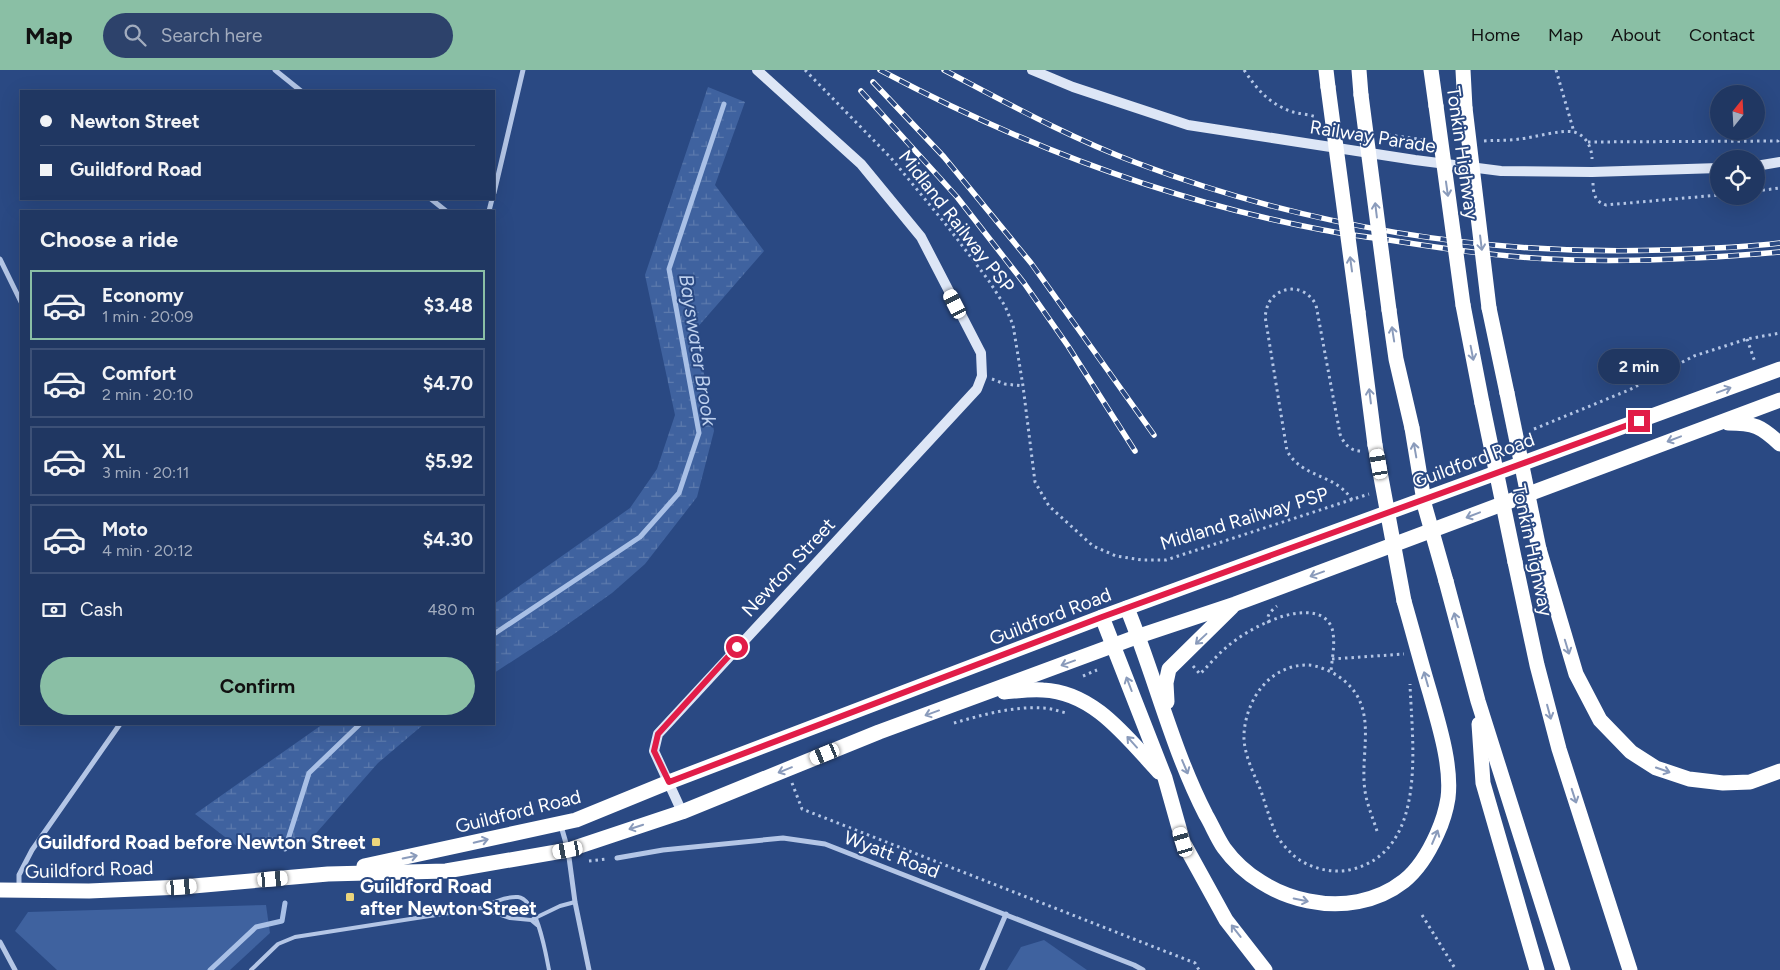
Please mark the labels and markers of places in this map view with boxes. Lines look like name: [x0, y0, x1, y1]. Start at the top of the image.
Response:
place label: Guildford Road before Newton Street: [38, 831, 366, 854]
marker: Guildford Road before Newton Street: [370, 836, 382, 848]
place label: Guildford Road after Newton Street: [360, 875, 537, 920]
marker: Guildford Road after Newton Street: [344, 891, 356, 903]

